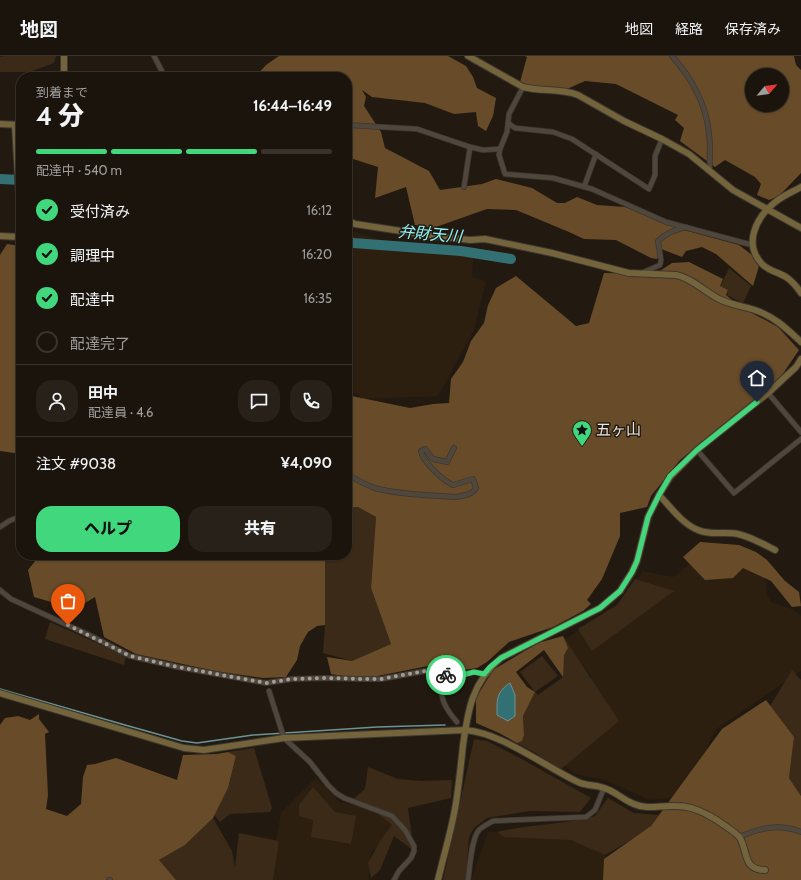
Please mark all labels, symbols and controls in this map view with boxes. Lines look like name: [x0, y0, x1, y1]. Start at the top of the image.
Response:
text: 地図: [20, 18, 58, 41]
text: 地図: [625, 20, 653, 38]
text: 経路: [675, 20, 703, 38]
text: 保存済み: [725, 20, 781, 38]
north arrow: [745, 68, 789, 112]
map controls: [745, 68, 789, 112]
text: 到着まで: [36, 84, 88, 100]
text: 16:44–16:49: [253, 97, 332, 115]
text: 4 分: [36, 100, 84, 132]
text: 配達中 · 540 m: [36, 162, 122, 178]
icon: check: [36, 199, 58, 221]
text: 16:12: [307, 202, 332, 218]
text: 受付済み: [70, 203, 130, 221]
water label: 弁財天川: [397, 222, 465, 246]
icon: check: [36, 243, 58, 265]
text: 16:20: [302, 246, 332, 262]
text: 調理中: [70, 247, 115, 265]
icon: check: [36, 287, 58, 309]
text: 16:35: [304, 290, 332, 306]
text: 配達中: [70, 291, 115, 309]
text: 配達完了: [70, 335, 130, 353]
pin: [740, 361, 774, 402]
icon: home: [746, 367, 768, 389]
button: person: [36, 380, 78, 422]
button: chat: [238, 380, 280, 422]
button: phone: [290, 380, 332, 422]
text: 田中: [88, 384, 118, 402]
text: 配達員 · 4.6: [88, 404, 153, 420]
place icon: 五ヶ山: [571, 419, 593, 447]
place label: 五ヶ山: [596, 421, 641, 439]
text: ¥4,090: [281, 454, 332, 472]
text: 注文 #9038: [36, 455, 116, 473]
button: ヘルプ: [36, 506, 180, 552]
button: 共有: [188, 506, 332, 552]
pin: [51, 584, 85, 625]
icon: bag: [57, 590, 79, 612]
courier: [426, 655, 466, 695]
icon: bike: [435, 664, 457, 686]

